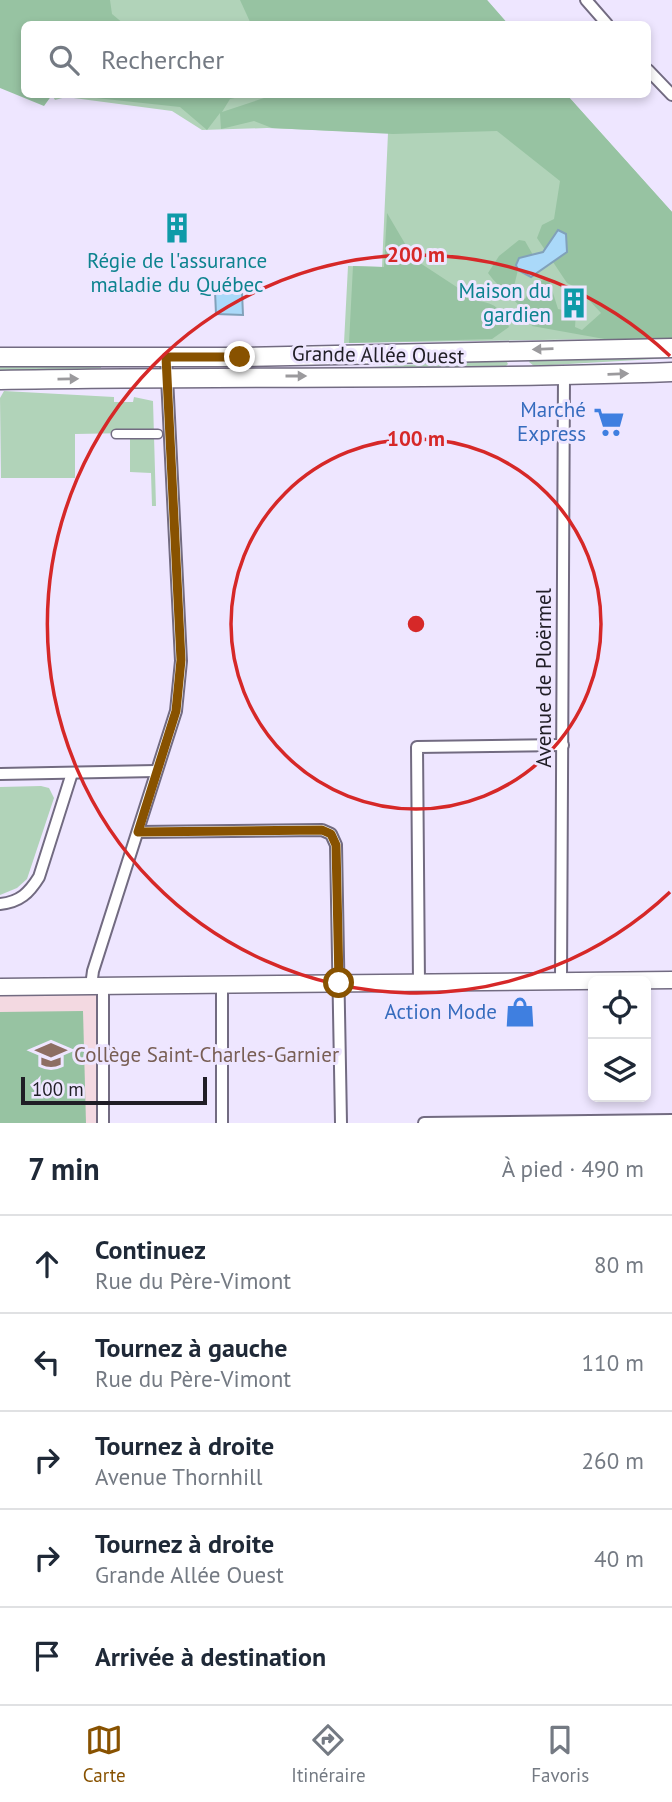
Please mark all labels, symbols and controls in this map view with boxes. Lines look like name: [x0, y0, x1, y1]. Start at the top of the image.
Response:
search box: [21, 21, 651, 98]
icon: search: [45, 41, 83, 79]
text: Rechercher: [101, 43, 224, 76]
building icon: Régie de l'assurance maladie du Québec: [160, 211, 194, 245]
text: 200 m: [387, 241, 445, 268]
place label: Régie de l'assurance maladie du Québec: [87, 247, 267, 298]
place label: Maison du gardien: [459, 277, 551, 328]
building icon: Maison du gardien: [557, 286, 591, 320]
street label: Grande Allée Ouest: [292, 339, 464, 370]
route end: [224, 341, 255, 372]
one-way arrow: [532, 343, 554, 355]
one-way arrow: [607, 369, 629, 380]
one-way arrow: [285, 370, 307, 382]
one-way arrow: [57, 373, 79, 385]
place label: Marché Express: [517, 396, 586, 447]
supermarket icon: Marché Express: [592, 405, 626, 439]
text: 100 m: [387, 425, 445, 452]
street label: Avenue de Ploërmel: [530, 588, 557, 768]
centre of rings: [404, 612, 428, 636]
route start: [323, 967, 354, 998]
map controls: [588, 976, 651, 1102]
button: locate: [588, 976, 651, 1039]
shop icon: Action Mode: [503, 995, 537, 1029]
place label: Action Mode: [385, 998, 497, 1025]
school or university icon: Collège Saint-Charles-Garnier: [34, 1038, 68, 1072]
button: layers: [588, 1039, 651, 1102]
place label: Collège Saint-Charles-Garnier: [74, 1041, 339, 1068]
scale bar: [21, 1074, 206, 1106]
text: 100 m: [32, 1077, 84, 1101]
text: 7 min: [28, 1149, 100, 1188]
text: À pied · 490 m: [502, 1154, 644, 1183]
text: Continuez: [95, 1233, 206, 1266]
icon: ahead: [28, 1245, 66, 1283]
text: 80 m: [594, 1250, 644, 1279]
text: Rue du Père-Vimont: [95, 1266, 291, 1295]
text: Tournez à gauche: [95, 1331, 287, 1364]
icon: left: [28, 1343, 66, 1381]
text: 110 m: [582, 1348, 644, 1377]
text: Rue du Père-Vimont: [95, 1364, 291, 1393]
text: Tournez à droite: [95, 1429, 274, 1462]
icon: right: [28, 1441, 66, 1479]
text: 260 m: [582, 1446, 644, 1475]
text: Avenue Thornhill: [95, 1462, 263, 1491]
text: Tournez à droite: [95, 1527, 274, 1560]
icon: right: [28, 1539, 66, 1577]
text: 40 m: [594, 1544, 644, 1573]
text: Grande Allée Ouest: [95, 1560, 284, 1589]
icon: arrive: [28, 1637, 66, 1675]
text: Arrivée à destination: [95, 1640, 326, 1673]
tab: Carte: [83, 1721, 126, 1787]
tab: Itinéraire: [291, 1721, 366, 1787]
tab: Favoris: [531, 1721, 589, 1787]

